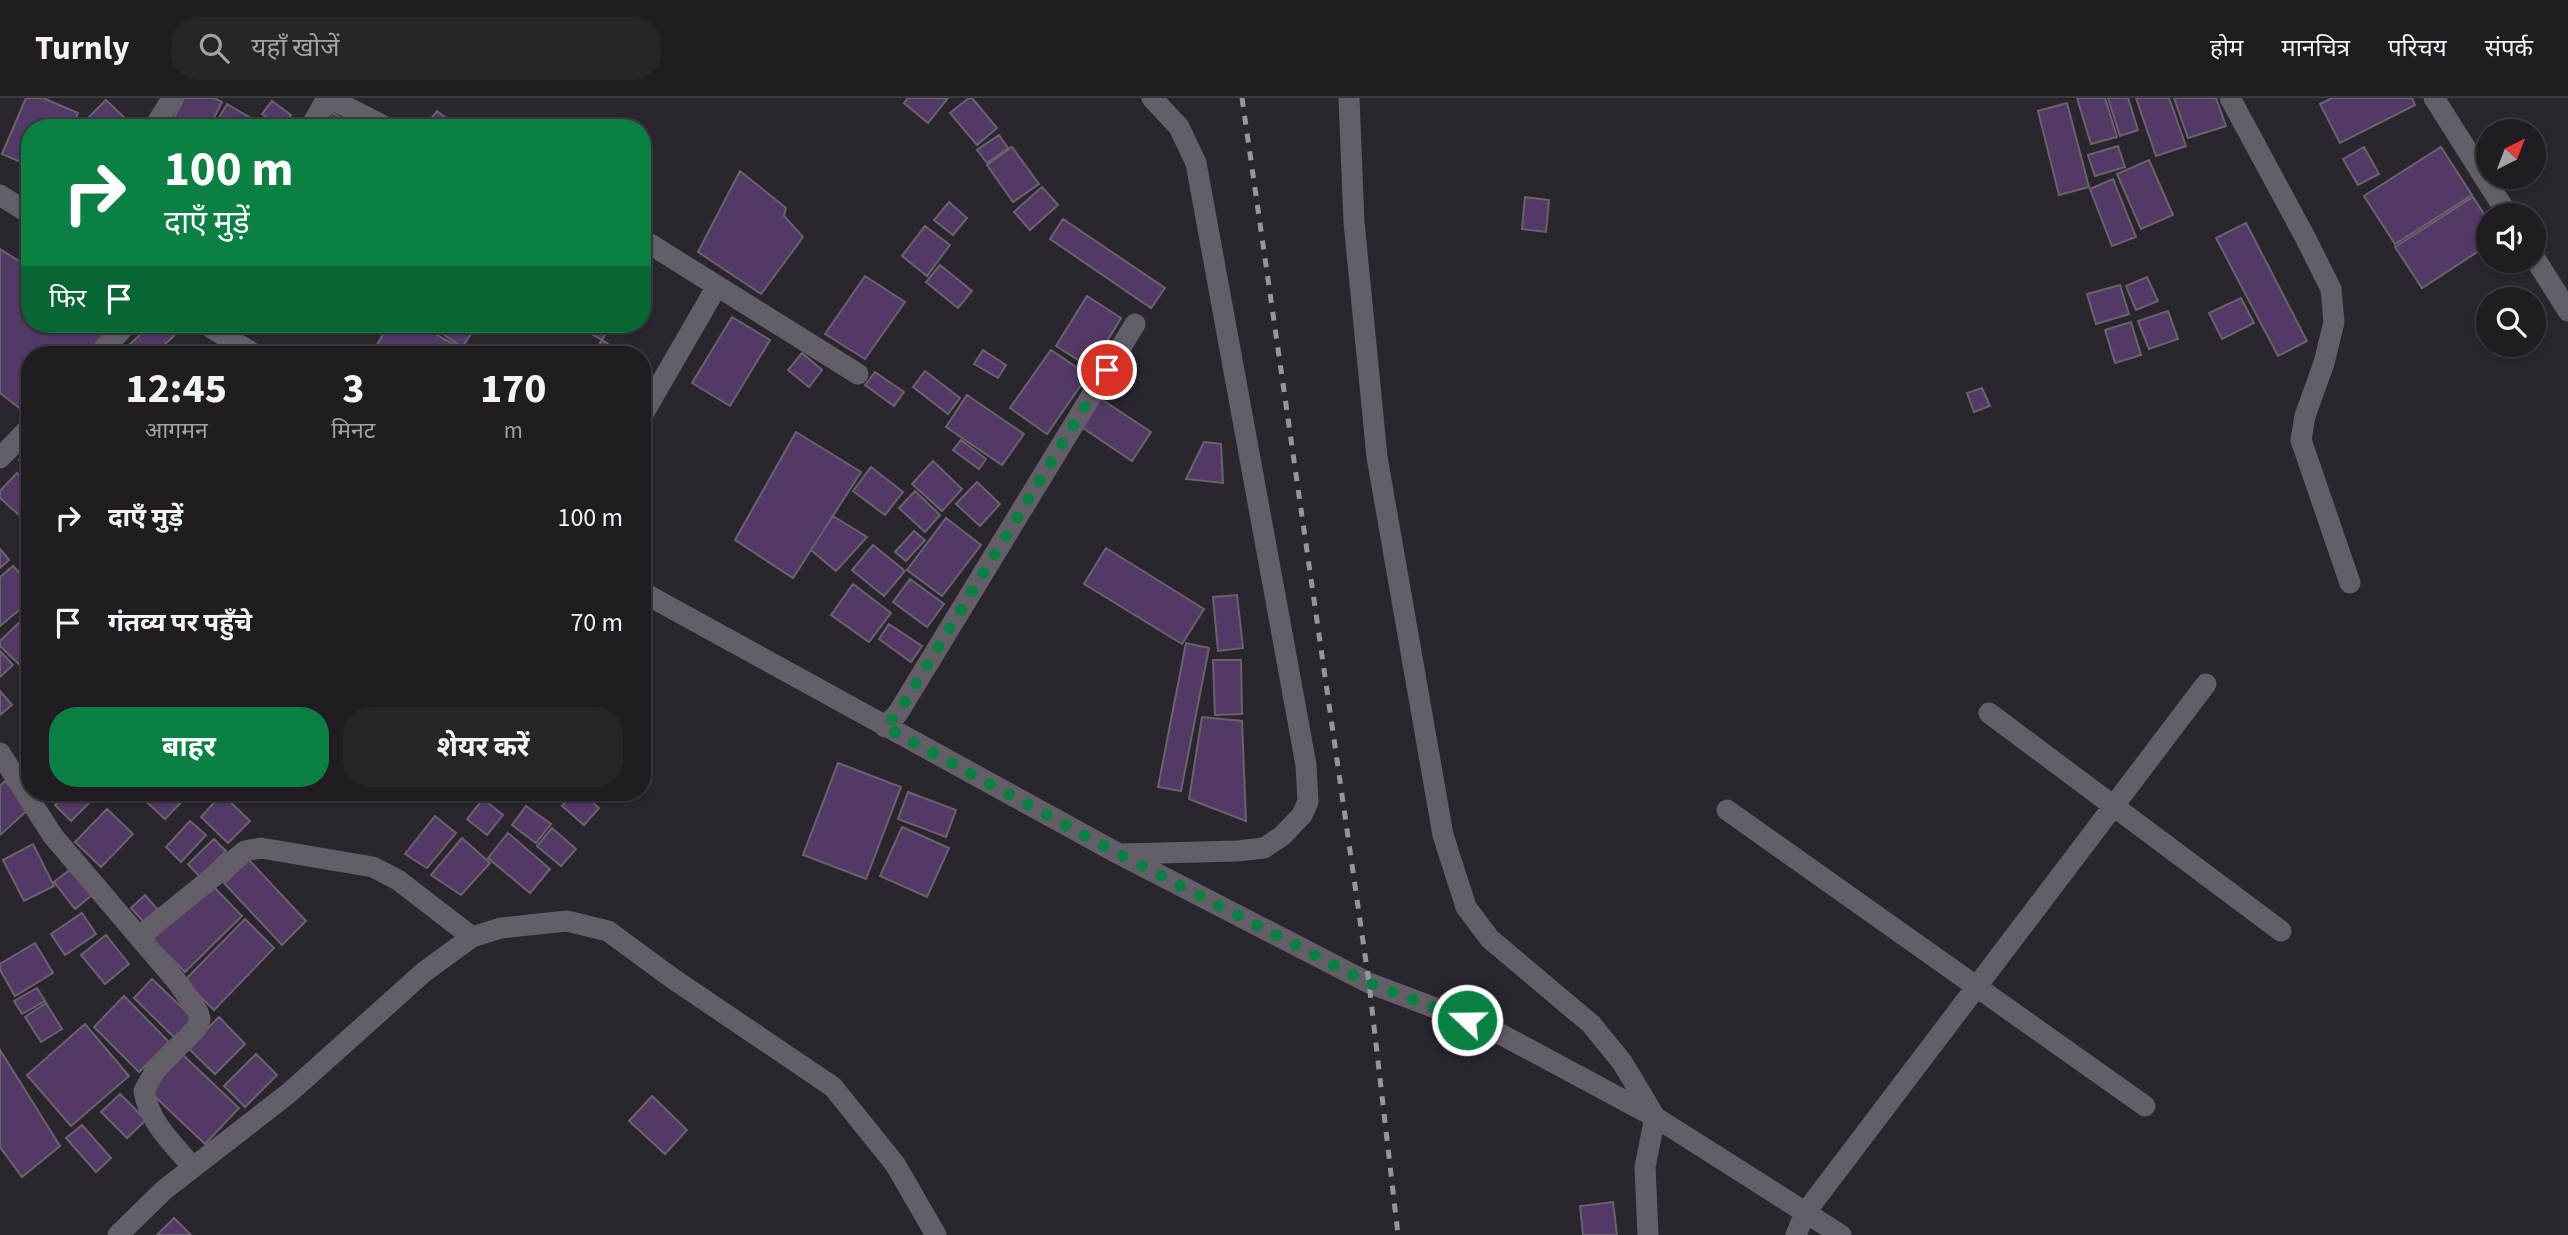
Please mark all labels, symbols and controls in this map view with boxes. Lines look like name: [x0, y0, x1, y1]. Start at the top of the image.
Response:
search box: [171, 17, 661, 80]
text: Turnly: [35, 25, 129, 72]
icon: search: [195, 29, 233, 67]
text: यहाँ खोजें: [251, 29, 339, 66]
text: होम: [2210, 31, 2243, 66]
text: मानचित्र: [2281, 31, 2350, 66]
text: परिचय: [2388, 31, 2447, 66]
text: संपर्क: [2485, 31, 2533, 66]
north arrow: [2476, 119, 2546, 189]
map controls: [2476, 119, 2546, 357]
text: 100 m: [164, 135, 293, 205]
icon: right: [49, 147, 140, 238]
text: दाएँ मुड़ें: [164, 200, 250, 246]
button: sound: [2476, 203, 2546, 273]
text: फिर: [49, 280, 86, 317]
icon: arrive: [100, 280, 138, 318]
button: search: [2476, 287, 2546, 357]
pin: [1077, 340, 1137, 400]
icon: arrive: [1088, 351, 1126, 389]
text: 12:45: [126, 359, 227, 419]
text: 3: [342, 359, 364, 419]
text: 170: [480, 359, 546, 419]
text: आगमन: [145, 414, 208, 447]
text: मिनट: [331, 414, 375, 447]
text: m: [504, 414, 523, 447]
icon: right: [49, 499, 87, 537]
text: दाएँ मुड़ें: [108, 499, 183, 536]
text: 100 m: [557, 499, 623, 536]
icon: arrive: [49, 604, 87, 642]
text: गंतव्य पर पहुँचे: [108, 604, 252, 641]
text: 70 m: [570, 604, 623, 641]
button: बाहर: [49, 707, 329, 787]
button: शेयर करें: [343, 707, 623, 787]
position arrow: [1430, 983, 1504, 1057]

